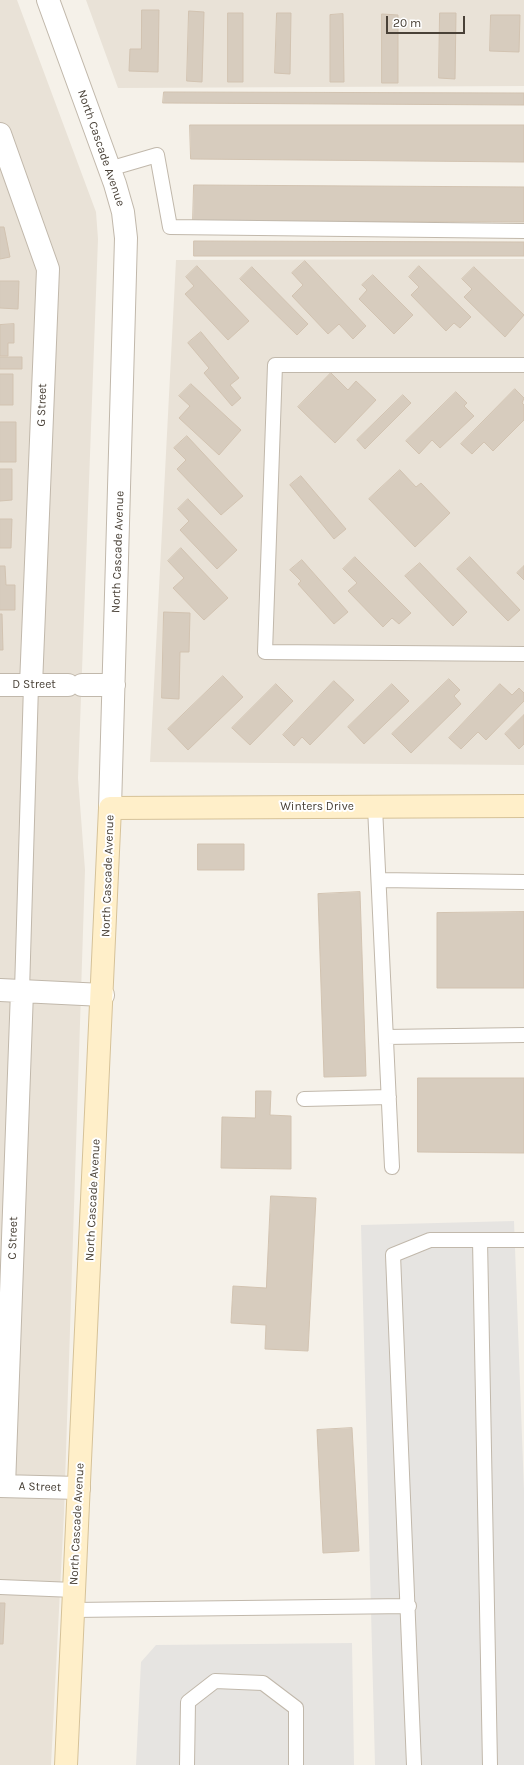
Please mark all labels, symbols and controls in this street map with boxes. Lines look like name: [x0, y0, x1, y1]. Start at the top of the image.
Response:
scale bar: [388, 8, 467, 34]
text: 20 m: [393, 16, 421, 30]
street label: North Cascade Avenue: [74, 88, 128, 208]
street label: G Street: [34, 383, 50, 427]
street label: North Cascade Avenue: [109, 491, 127, 613]
street label: D Street: [12, 678, 56, 692]
street label: Winters Drive: [280, 800, 354, 814]
street label: North Cascade Avenue: [99, 815, 117, 937]
street label: North Cascade Avenue: [83, 1139, 103, 1261]
street label: C Street: [5, 1216, 21, 1260]
street label: North Cascade Avenue: [67, 1463, 87, 1585]
street label: A Street: [18, 1479, 62, 1495]

